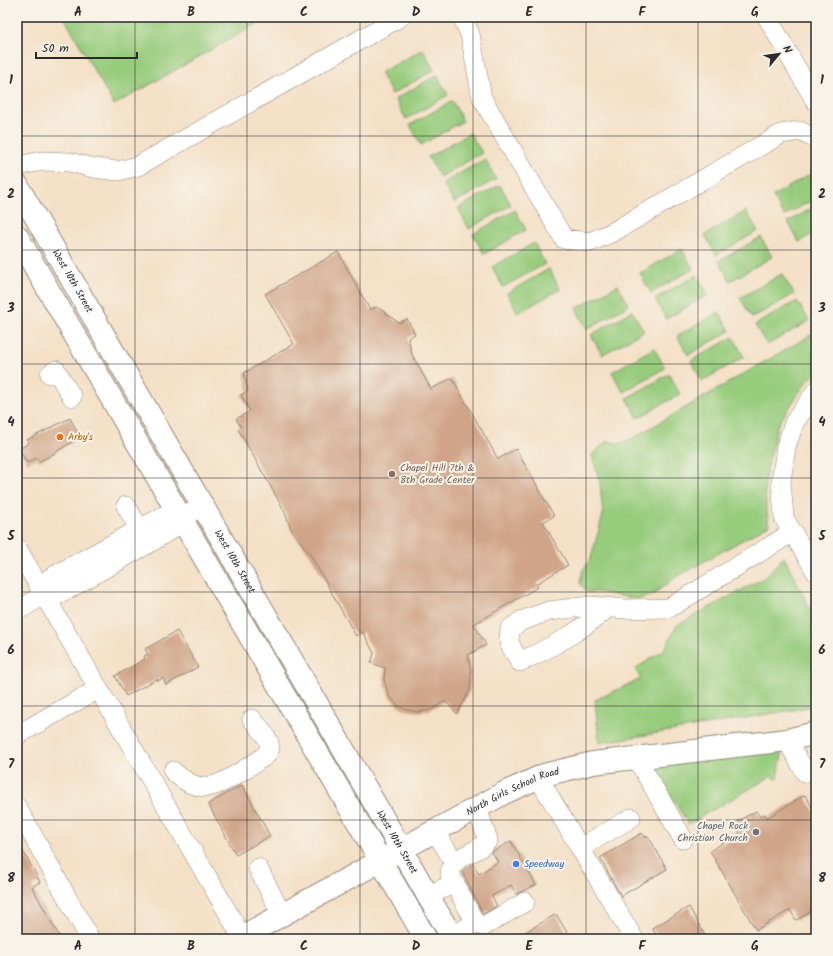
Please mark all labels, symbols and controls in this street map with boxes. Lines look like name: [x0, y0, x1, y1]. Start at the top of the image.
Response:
text: A: [74, 2, 82, 23]
text: B: [187, 2, 195, 23]
text: C: [300, 2, 308, 23]
text: D: [412, 2, 421, 23]
text: E: [525, 2, 533, 23]
text: F: [638, 2, 646, 23]
text: G: [751, 2, 759, 23]
scale bar: [36, 34, 137, 60]
north arrow: [759, 34, 799, 74]
text: 50 m: [42, 39, 69, 58]
text: N: [777, 42, 796, 57]
text: 1: [9, 70, 13, 91]
text: 1: [820, 70, 824, 91]
text: 2: [7, 184, 15, 205]
text: 2: [818, 184, 826, 205]
street label: West 10th Street: [48, 246, 97, 316]
text: 3: [6, 298, 15, 319]
text: 3: [817, 298, 826, 319]
text: 4: [7, 412, 15, 433]
text: 4: [818, 412, 826, 433]
place label: Arby's: [68, 429, 94, 445]
marker: Arby's: [55, 432, 65, 442]
place label: Chapel Hill 7th & 8th Grade Center: [400, 460, 475, 488]
marker: Chapel Hill 7th & 8th Grade Center: [387, 469, 397, 479]
text: 5: [7, 526, 16, 547]
text: 5: [818, 526, 827, 547]
street label: West 10th Street: [210, 527, 260, 597]
text: 6: [7, 640, 15, 661]
text: 6: [818, 640, 826, 661]
text: 7: [8, 754, 15, 775]
text: 7: [819, 754, 826, 775]
street label: North Girls School Road: [463, 763, 562, 820]
street label: West 10th Street: [372, 807, 422, 877]
place label: Chapel Rock Christian Church: [677, 818, 748, 846]
marker: Chapel Rock Christian Church: [751, 827, 761, 837]
place label: Speedway: [524, 856, 565, 872]
marker: Speedway: [511, 859, 521, 869]
text: 8: [7, 868, 15, 889]
text: 8: [818, 868, 826, 889]
text: A: [74, 936, 82, 956]
text: B: [187, 936, 195, 956]
text: C: [300, 936, 308, 956]
text: D: [412, 936, 421, 956]
text: E: [525, 936, 533, 956]
text: F: [638, 936, 646, 956]
text: G: [751, 936, 759, 956]

